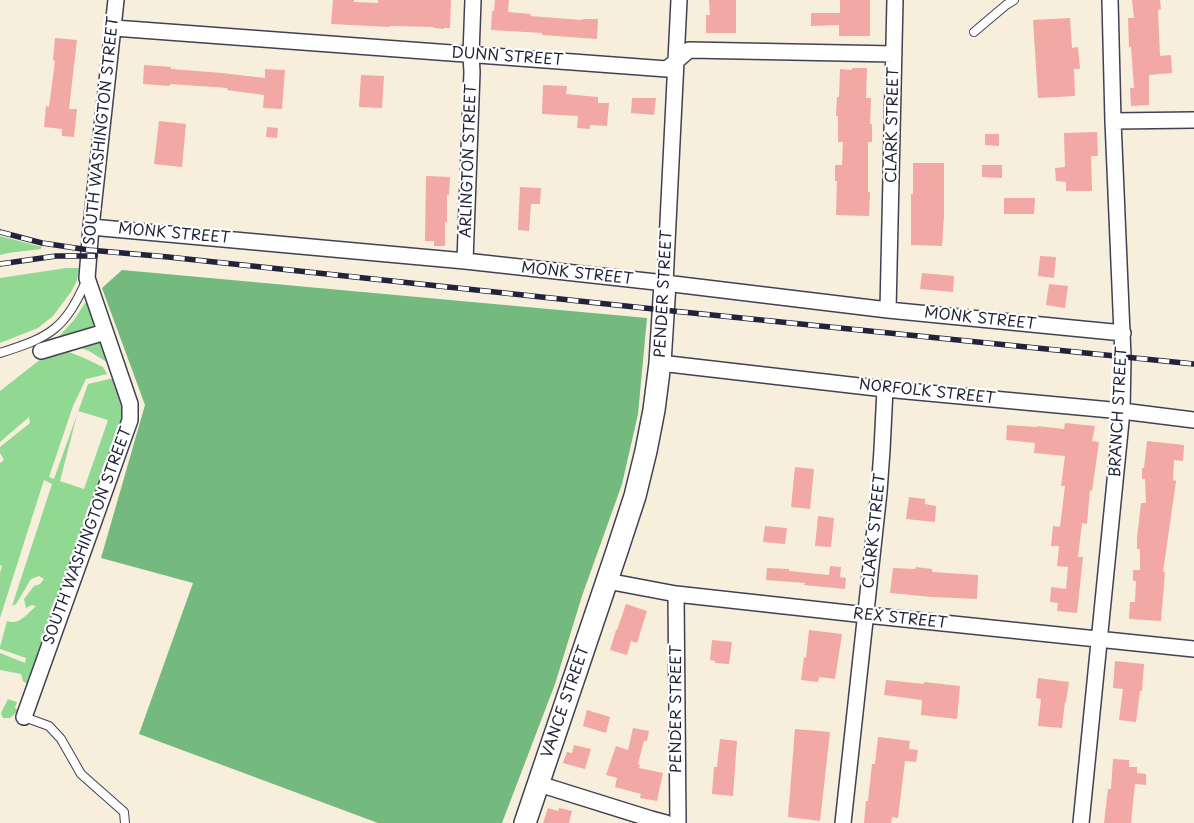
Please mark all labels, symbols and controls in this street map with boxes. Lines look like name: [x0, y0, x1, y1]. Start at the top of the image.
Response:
street label: SOUTH WASHINGTON STREET: [81, 16, 123, 246]
street label: DUNN STREET: [450, 44, 564, 70]
street label: CLARK STREET: [883, 67, 903, 183]
street label: ARLINGTON STREET: [457, 84, 481, 238]
street label: MONK STREET: [117, 220, 231, 248]
street label: PENDER STREET: [652, 230, 676, 358]
street label: MONK STREET: [520, 259, 634, 289]
street label: MONK STREET: [923, 304, 1037, 334]
street label: BRANCH STREET: [1107, 346, 1131, 478]
street label: NORFOLK STREET: [858, 376, 996, 408]
street label: SOUTH WASHINGTON STREET: [40, 425, 136, 647]
street label: CLARK STREET: [860, 472, 890, 590]
street label: REX STREET: [852, 605, 948, 633]
street label: VANCE STREET: [538, 644, 594, 760]
street label: PENDER STREET: [668, 645, 686, 773]

